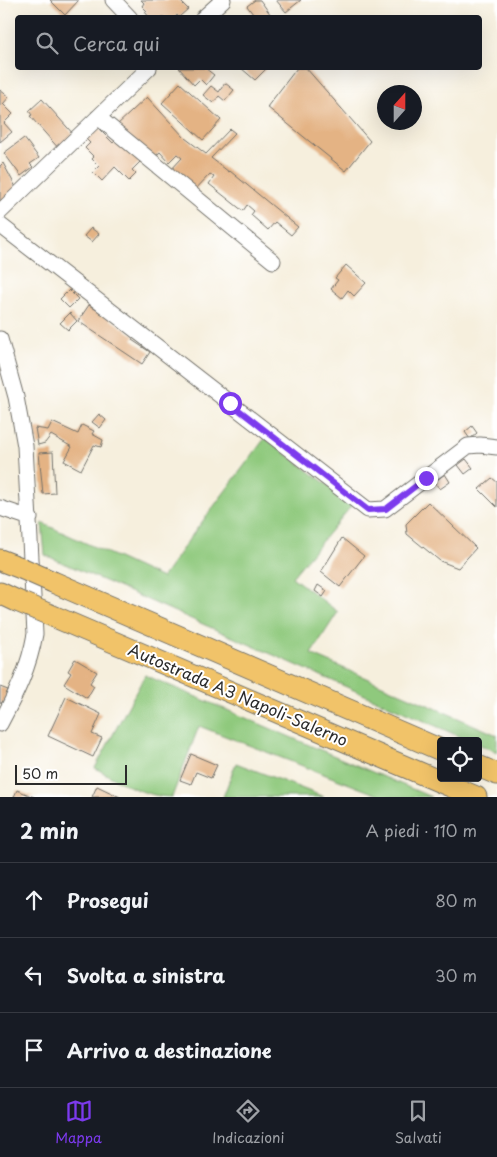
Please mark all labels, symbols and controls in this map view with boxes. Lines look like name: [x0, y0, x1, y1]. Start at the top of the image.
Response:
search box: [15, 15, 482, 70]
icon: search: [33, 29, 61, 57]
text: Cerca qui: [73, 29, 160, 57]
north arrow: [377, 85, 422, 130]
route start: [219, 392, 242, 415]
route end: [415, 467, 438, 490]
street label: Autostrada A3 Napoli-Salerno: [125, 637, 352, 751]
map controls: [437, 737, 482, 782]
button: locate: [437, 737, 482, 782]
scale bar: [15, 762, 128, 785]
text: 50 m: [22, 763, 58, 784]
text: 2 min: [20, 814, 79, 846]
text: A piedi · 110 m: [366, 818, 477, 842]
icon: ahead: [20, 886, 48, 914]
text: Prosegui: [67, 886, 149, 914]
text: 80 m: [435, 888, 477, 912]
icon: left: [20, 961, 48, 989]
text: Svolta a sinistra: [67, 961, 225, 989]
text: 30 m: [435, 963, 477, 987]
icon: arrive: [20, 1036, 48, 1064]
text: Arrivo a destinazione: [67, 1036, 272, 1064]
tab: Mappa: [55, 1097, 102, 1148]
tab: Indicazioni: [212, 1097, 284, 1148]
tab: Salvati: [395, 1097, 442, 1148]

